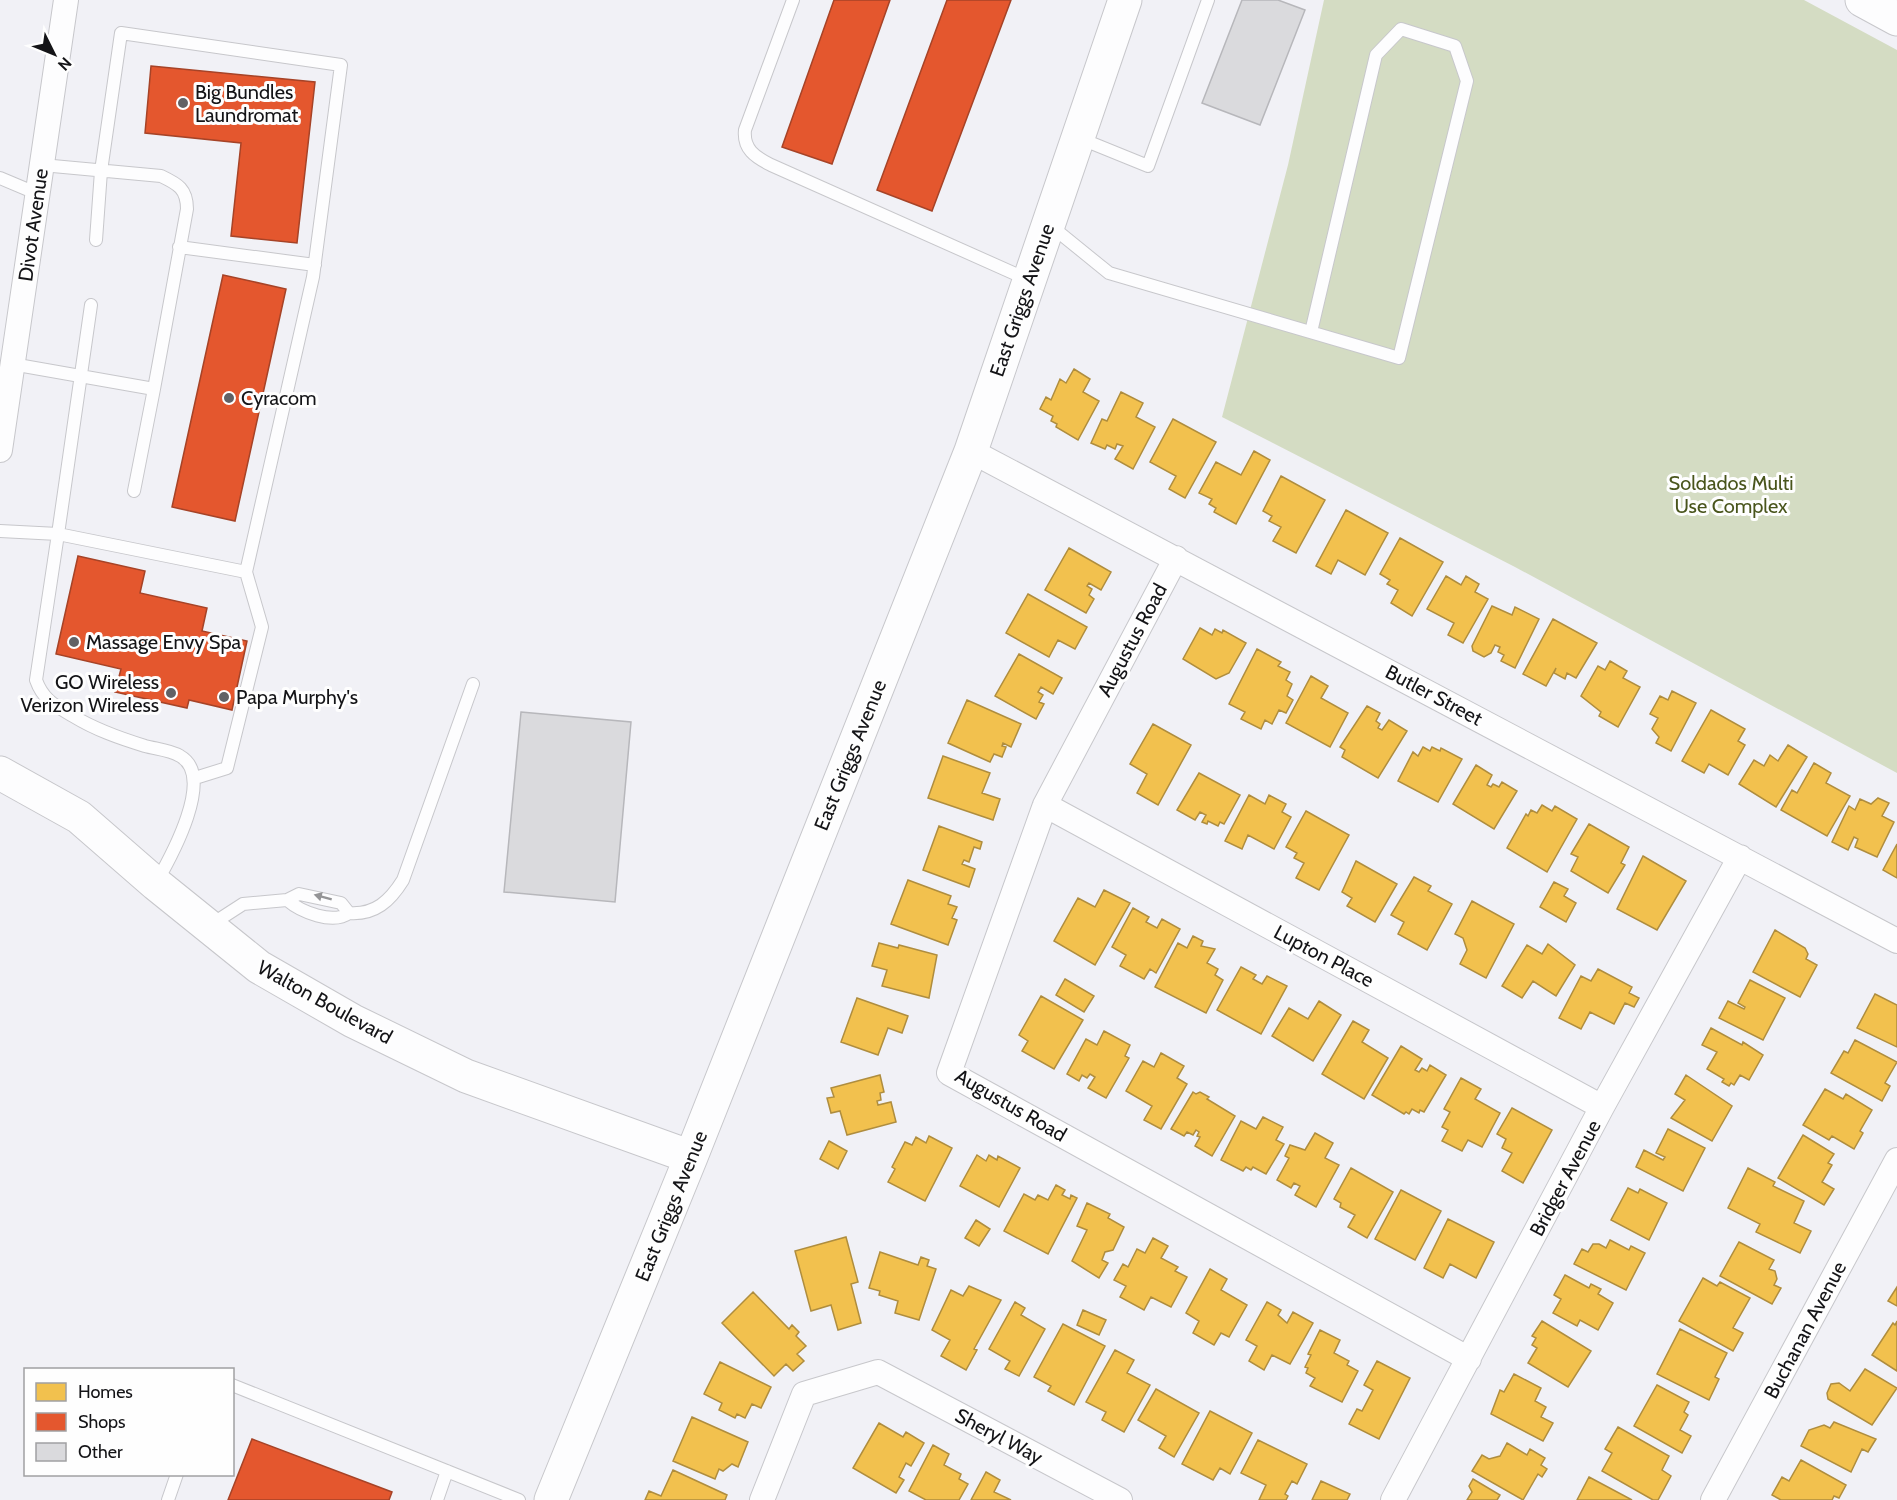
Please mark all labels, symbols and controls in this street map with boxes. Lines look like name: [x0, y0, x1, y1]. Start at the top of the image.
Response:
north arrow: [24, 24, 84, 84]
text: N: [54, 53, 75, 75]
place label: Big Bundles Laundromat: [195, 80, 298, 127]
marker: Big Bundles Laundromat: [176, 96, 190, 110]
street label: Divot Avenue: [13, 167, 53, 283]
street label: East Griggs Avenue: [985, 220, 1059, 380]
place label: Cyracom: [241, 386, 317, 410]
marker: Cyracom: [222, 391, 236, 405]
park label: Soldados Multi Use Complex: [1669, 471, 1793, 518]
street label: Augustus Road: [1092, 579, 1172, 701]
place label: Massage Envy Spa: [86, 630, 242, 654]
marker: Massage Envy Spa: [67, 635, 81, 649]
street label: Butler Street: [1382, 659, 1487, 731]
place label: GO Wireless Verizon Wireless: [21, 670, 159, 717]
street label: East Griggs Avenue: [809, 676, 891, 834]
place label: Papa Murphy's: [236, 685, 358, 709]
marker: GO Wireless Verizon Wireless: [164, 686, 178, 700]
marker: Papa Murphy's: [217, 690, 231, 704]
one-way arrow: [314, 892, 332, 902]
street label: Lupton Place: [1270, 920, 1378, 992]
street label: Walton Boulevard: [253, 955, 397, 1049]
street label: Augustus Road: [951, 1063, 1071, 1147]
street label: Bridger Avenue: [1524, 1116, 1606, 1240]
street label: East Griggs Avenue: [630, 1127, 712, 1285]
street label: Buchanan Avenue: [1759, 1257, 1851, 1403]
legend: [24, 1368, 234, 1476]
text: Homes: [78, 1381, 133, 1403]
street label: Sheryl Way: [951, 1403, 1047, 1469]
text: Shops: [78, 1411, 126, 1433]
text: Other: [78, 1441, 123, 1463]

